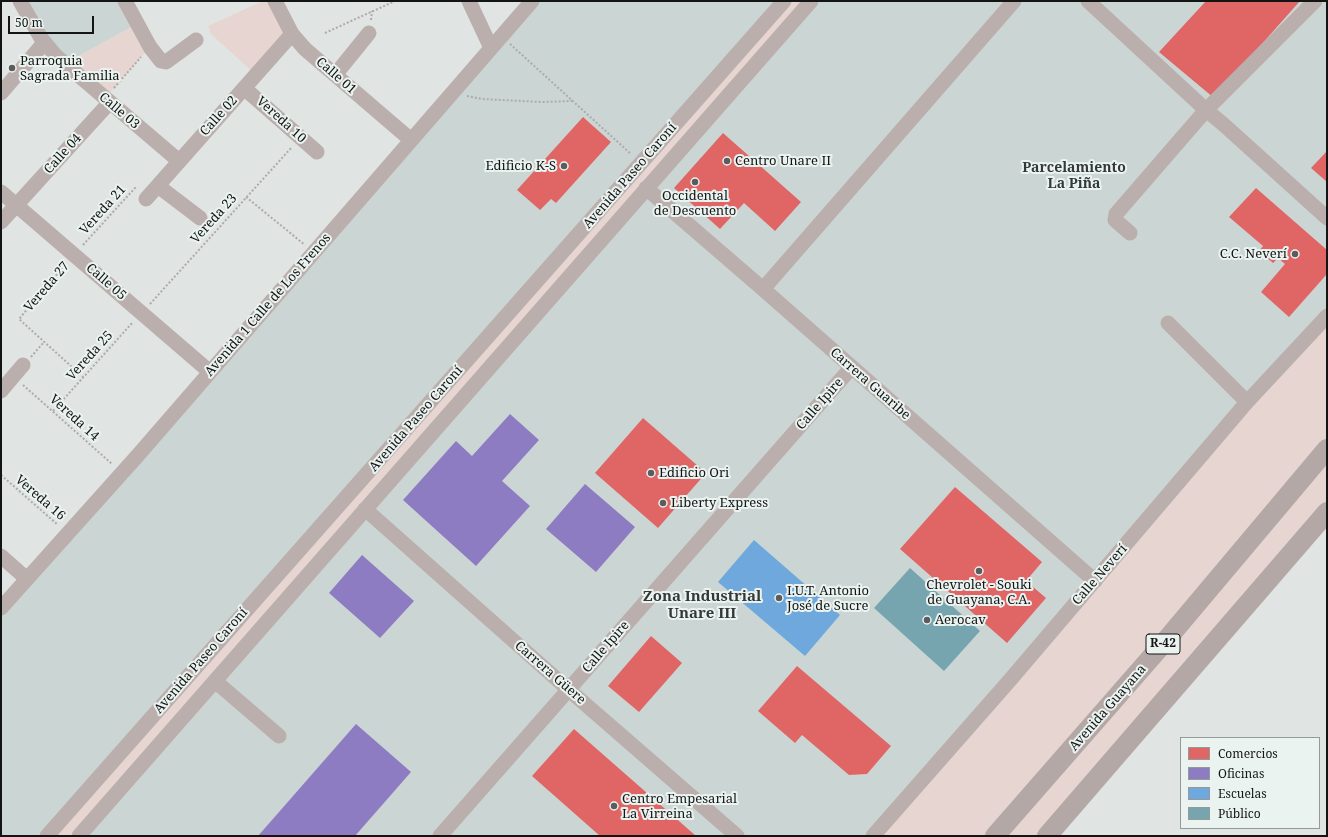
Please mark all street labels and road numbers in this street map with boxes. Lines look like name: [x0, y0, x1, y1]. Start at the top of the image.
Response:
street label: Calle 01: [313, 54, 359, 98]
street label: Calle 03: [96, 90, 142, 132]
street label: Calle 02: [197, 93, 241, 139]
street label: Vereda 10: [253, 94, 309, 146]
street label: Avenida Paseo Caroní: [580, 120, 680, 232]
street label: Calle 04: [41, 131, 85, 177]
street label: Vereda 21: [77, 182, 129, 238]
street label: Vereda 23: [188, 191, 240, 247]
street label: Avenida 1 Calle de Los Frenos: [202, 230, 334, 380]
street label: Vereda 27: [21, 259, 73, 315]
street label: Calle 05: [83, 260, 129, 304]
street label: Vereda 25: [64, 328, 116, 384]
street label: Carrera Guaribe: [827, 345, 913, 423]
street label: Avenida Paseo Caroní: [366, 363, 466, 475]
street label: Calle Ipire: [793, 375, 847, 433]
street label: Vereda 14: [46, 392, 102, 444]
street label: Vereda 16: [12, 472, 68, 524]
street label: Calle Neverí: [1069, 541, 1131, 609]
street label: Avenida Paseo Caroní: [151, 605, 251, 717]
street label: Calle Ipire: [579, 618, 633, 676]
road number: R-42: [1146, 634, 1180, 654]
street label: Carrera Güere: [511, 638, 589, 708]
street label: Avenida Guayana: [1066, 662, 1150, 754]

